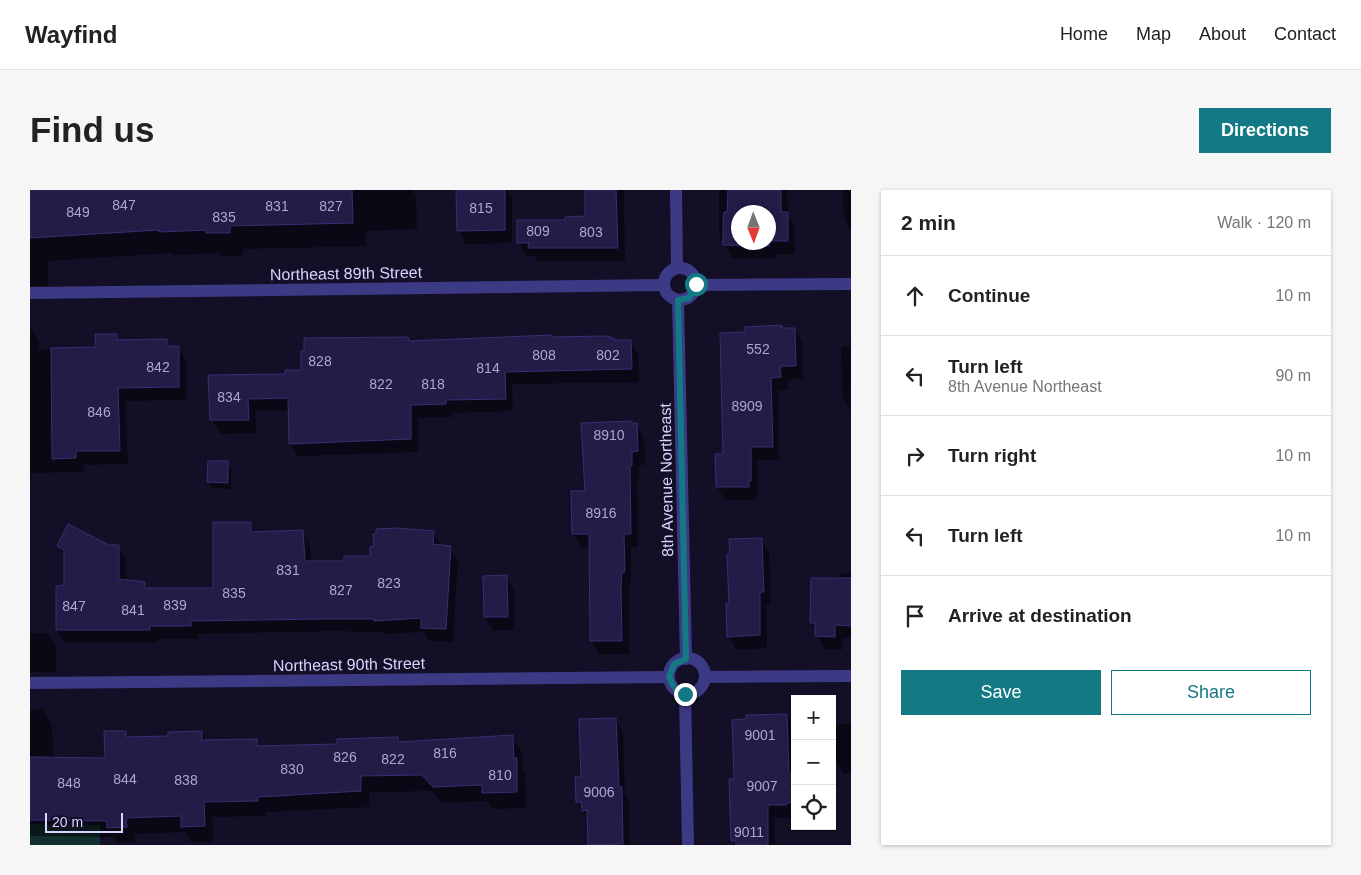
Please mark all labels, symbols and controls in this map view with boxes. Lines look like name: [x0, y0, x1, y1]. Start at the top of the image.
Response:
text: Wayfind: [25, 21, 117, 48]
text: Home: [1060, 24, 1108, 44]
text: Map: [1136, 24, 1171, 44]
text: About: [1199, 24, 1246, 44]
text: Contact: [1274, 24, 1336, 44]
button: Directions: [1199, 108, 1331, 153]
text: Find us: [30, 110, 154, 149]
house number: 847: [112, 197, 136, 213]
house number: 831: [265, 198, 289, 214]
house number: 827: [319, 198, 343, 214]
house number: 815: [469, 200, 493, 216]
house number: 849: [66, 204, 90, 220]
north arrow: [731, 205, 776, 250]
house number: 835: [212, 209, 236, 225]
text: 2 min: [901, 211, 956, 234]
text: Walk · 120 m: [1217, 214, 1311, 231]
house number: 809: [526, 223, 550, 239]
house number: 803: [579, 224, 603, 240]
street label: Northeast 89th Street: [270, 264, 423, 283]
route start: [685, 273, 708, 296]
icon: ahead: [901, 282, 929, 310]
text: Continue: [948, 285, 1030, 306]
text: 10 m: [1275, 287, 1311, 304]
house number: 552: [746, 341, 770, 357]
house number: 808: [532, 347, 556, 363]
house number: 802: [596, 347, 620, 363]
house number: 828: [308, 353, 332, 369]
text: Turn left: [948, 356, 1023, 377]
house number: 842: [146, 359, 170, 375]
house number: 814: [476, 360, 500, 376]
icon: left: [901, 362, 929, 390]
text: 90 m: [1275, 367, 1311, 384]
house number: 822: [369, 376, 393, 392]
house number: 818: [421, 376, 445, 392]
text: 8th Avenue Northeast: [948, 378, 1102, 395]
house number: 834: [217, 389, 241, 405]
house number: 8909: [731, 398, 763, 414]
street label: 8th Avenue Northeast: [657, 403, 676, 557]
house number: 846: [87, 404, 111, 420]
house number: 8910: [593, 427, 625, 443]
icon: right: [901, 442, 929, 470]
text: Turn right: [948, 445, 1036, 466]
text: 10 m: [1275, 447, 1311, 464]
house number: 8916: [585, 505, 617, 521]
icon: left: [901, 522, 929, 550]
text: Turn left: [948, 525, 1023, 546]
text: 10 m: [1275, 527, 1311, 544]
house number: 831: [276, 562, 300, 578]
house number: 823: [377, 575, 401, 591]
house number: 827: [329, 582, 353, 598]
house number: 835: [222, 585, 246, 601]
house number: 839: [163, 597, 187, 613]
house number: 847: [62, 598, 86, 614]
house number: 841: [121, 602, 145, 618]
icon: arrive: [901, 602, 929, 630]
text: Arrive at destination: [948, 605, 1132, 626]
street label: Northeast 90th Street: [273, 655, 426, 674]
button: Save: [901, 670, 1101, 715]
button: Share: [1111, 670, 1311, 715]
route end: [674, 683, 697, 706]
map controls: [791, 695, 836, 830]
button: +: [791, 695, 836, 740]
house number: 9001: [744, 727, 776, 743]
button: −: [791, 740, 836, 785]
house number: 816: [433, 745, 457, 761]
house number: 826: [333, 749, 357, 765]
house number: 822: [381, 751, 405, 767]
house number: 830: [280, 761, 304, 777]
house number: 810: [488, 767, 512, 783]
house number: 844: [113, 771, 137, 787]
house number: 838: [174, 772, 198, 788]
house number: 848: [57, 775, 81, 791]
house number: 9007: [746, 778, 778, 794]
house number: 9006: [583, 784, 615, 800]
button: locate: [791, 785, 836, 830]
scale bar: [45, 810, 122, 833]
text: 20 m: [52, 814, 83, 830]
house number: 9011: [734, 824, 764, 840]

